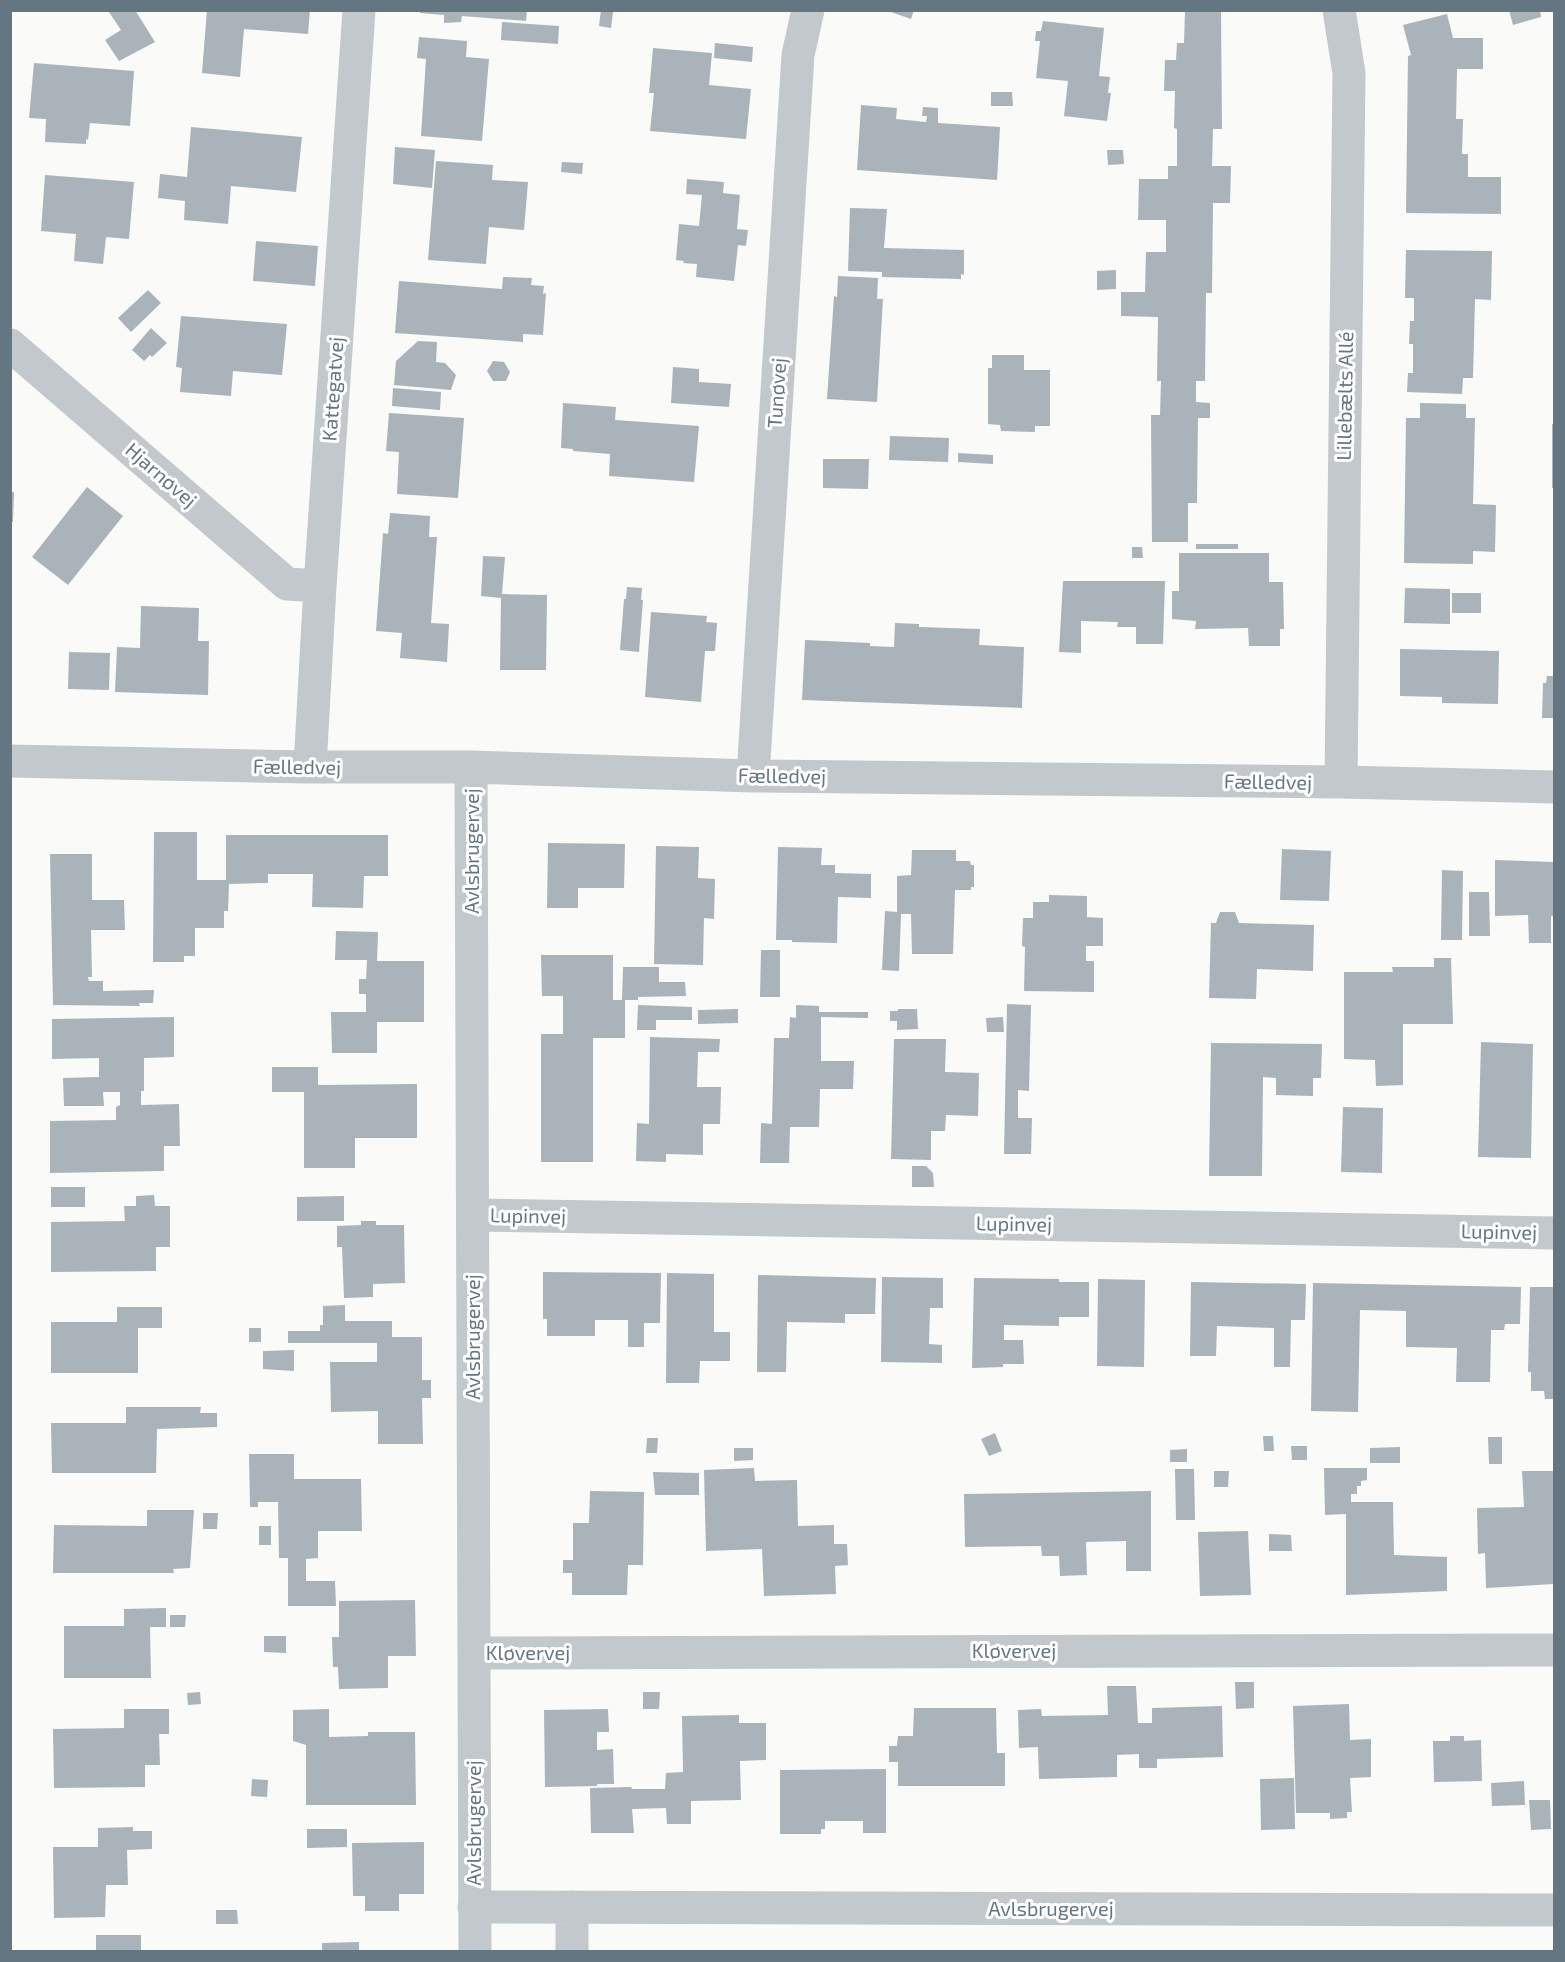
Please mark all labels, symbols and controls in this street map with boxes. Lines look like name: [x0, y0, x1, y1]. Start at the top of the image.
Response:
street label: Lillebælts Allé: [1331, 331, 1357, 461]
street label: Kattegatvej: [316, 336, 348, 442]
street label: Tunøvej: [762, 357, 790, 429]
street label: Hjarnøvej: [121, 437, 202, 512]
street label: Fælledvej: [253, 753, 341, 779]
street label: Fælledvej: [738, 762, 826, 788]
street label: Fælledvej: [1224, 768, 1312, 794]
street label: Avlsbrugervej: [459, 788, 483, 914]
street label: Lupinvej: [490, 1202, 566, 1228]
street label: Lupinvej: [976, 1210, 1052, 1236]
street label: Lupinvej: [1461, 1218, 1537, 1244]
street label: Avlsbrugervej: [460, 1274, 484, 1400]
street label: Kløvervej: [972, 1638, 1056, 1662]
street label: Kløvervej: [486, 1640, 570, 1664]
street label: Avlsbrugervej: [461, 1760, 485, 1886]
street label: Avlsbrugervej: [988, 1896, 1114, 1920]

